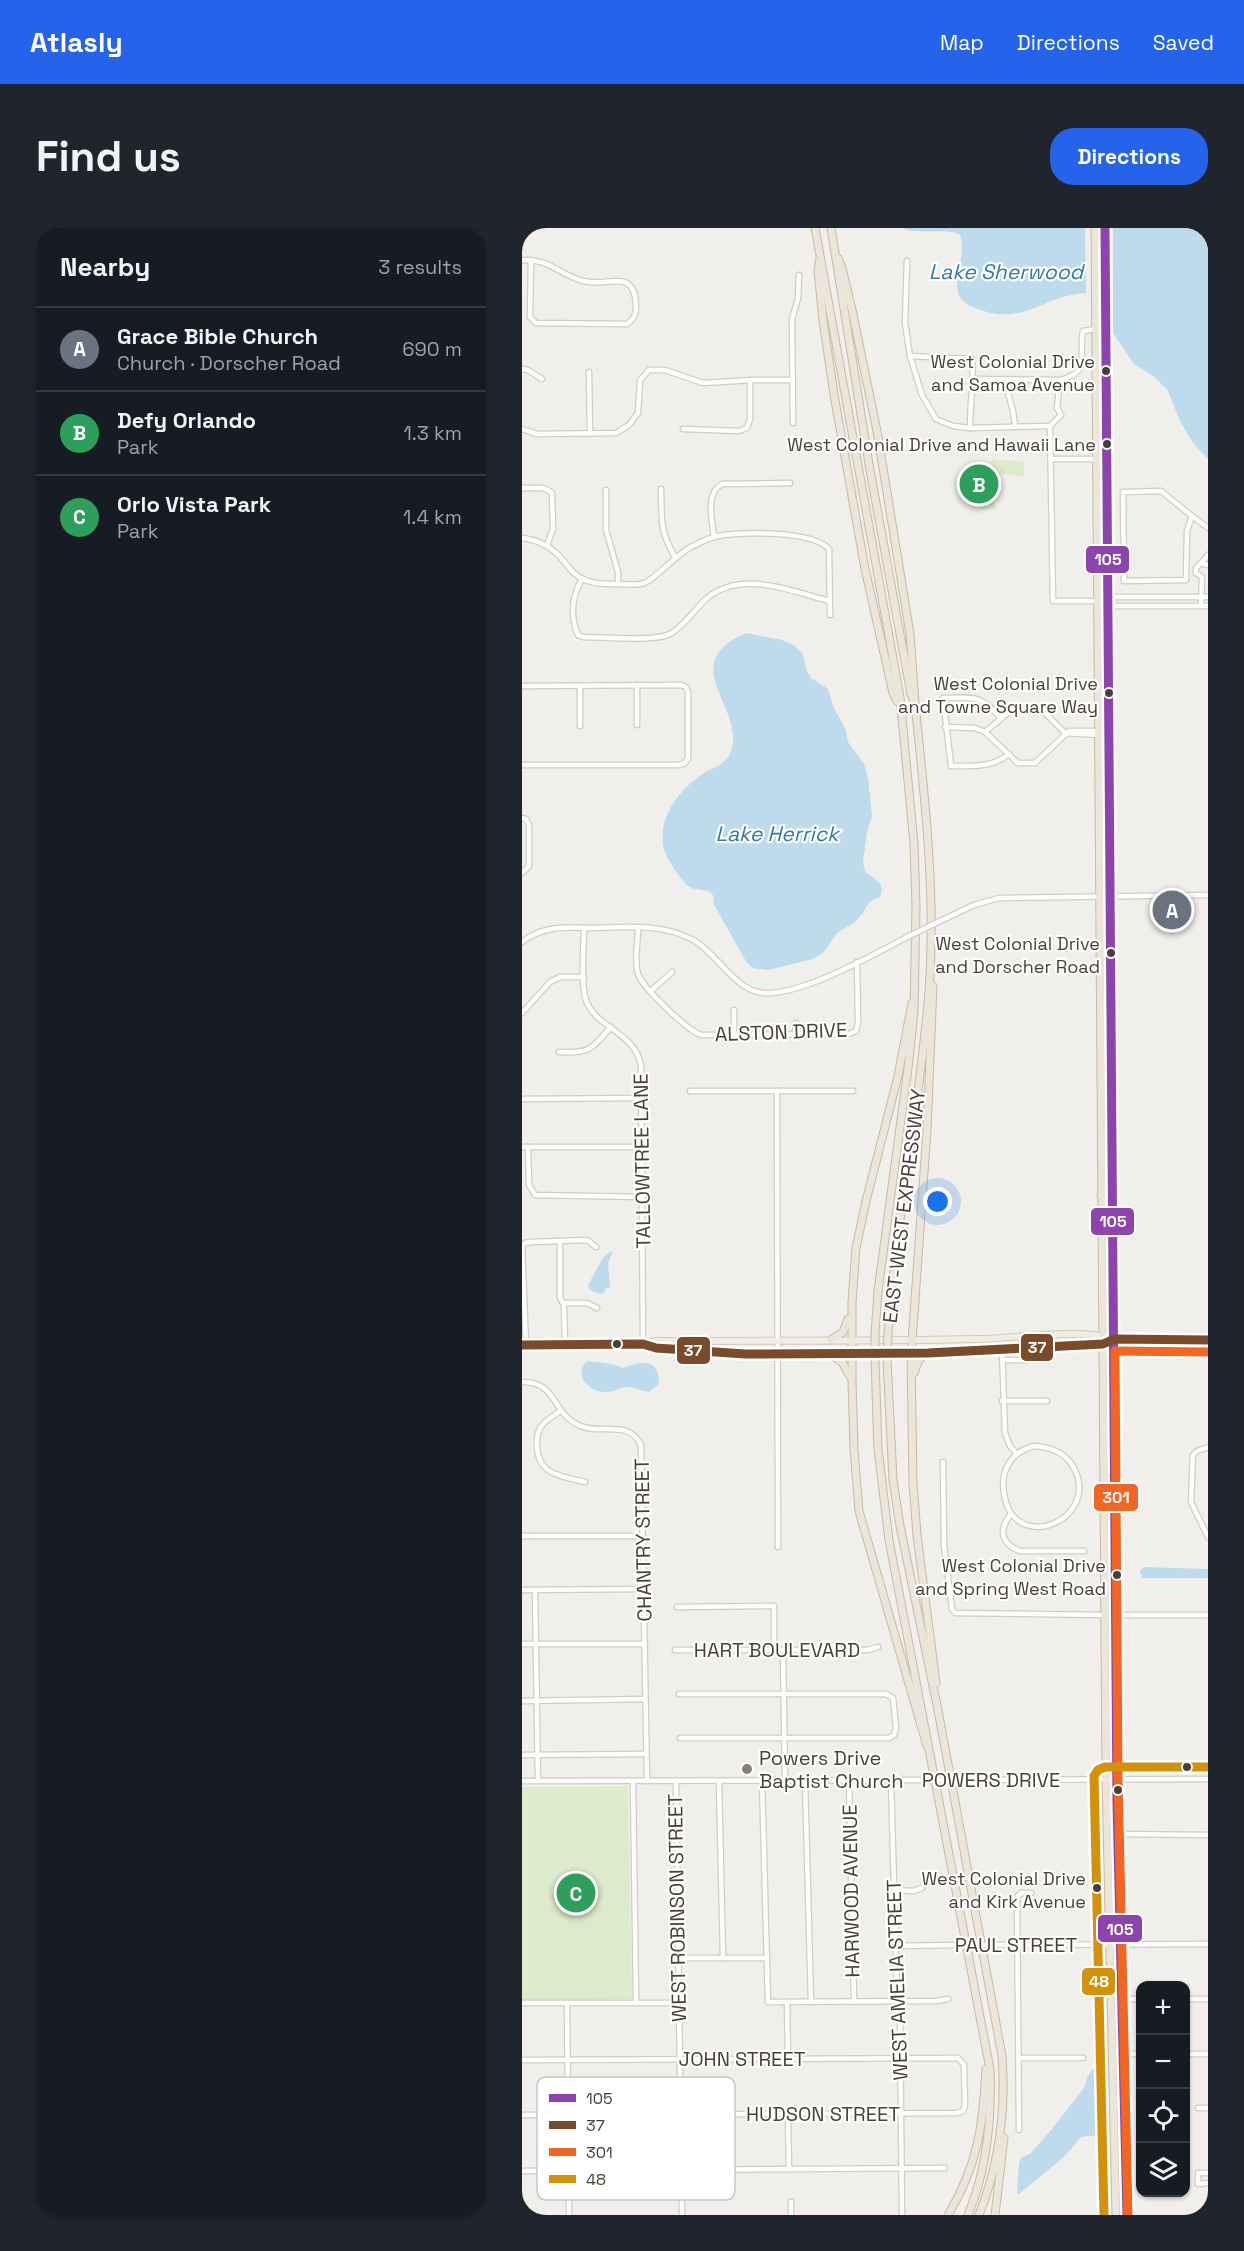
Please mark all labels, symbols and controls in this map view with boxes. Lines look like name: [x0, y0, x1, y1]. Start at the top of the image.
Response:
text: Atlasly: [30, 24, 123, 60]
text: Map: [940, 29, 984, 56]
text: Directions: [1017, 29, 1120, 56]
text: Saved: [1153, 29, 1214, 56]
button: Directions: [1050, 128, 1208, 185]
text: Find us: [36, 130, 181, 183]
text: Nearby: [60, 250, 150, 284]
text: 3 results: [378, 254, 462, 280]
water label: Lake Sherwood: [929, 258, 1086, 285]
text: Grace Bible Church: [117, 322, 318, 350]
text: A: [73, 336, 86, 362]
text: 690 m: [402, 336, 462, 362]
text: Church · Dorscher Road: [117, 350, 341, 376]
place label: West Colonial Drive and Samoa Avenue: [930, 350, 1095, 396]
marker: West Colonial Drive and Samoa Avenue: [1100, 365, 1112, 377]
text: Defy Orlando: [117, 406, 256, 434]
text: B: [73, 420, 86, 446]
text: 1.3 km: [403, 420, 462, 446]
place label: West Colonial Drive and Hawaii Lane: [787, 433, 1096, 456]
text: Park: [117, 434, 159, 460]
marker: West Colonial Drive and Hawaii Lane: [1101, 438, 1113, 450]
pin: B: [960, 462, 998, 506]
text: Orlo Vista Park: [117, 490, 271, 518]
text: C: [73, 504, 86, 530]
text: 1.4 km: [403, 504, 462, 530]
text: Park: [117, 518, 159, 544]
line badge: 105: [1085, 545, 1130, 574]
text: 105: [1094, 549, 1122, 570]
place label: West Colonial Drive and Towne Square Way: [898, 672, 1098, 718]
marker: West Colonial Drive and Towne Square Way: [1103, 687, 1115, 699]
water label: Lake Herrick: [715, 820, 841, 847]
pin: A: [1152, 888, 1192, 932]
place label: West Colonial Drive and Dorscher Road: [935, 932, 1100, 978]
marker: West Colonial Drive and Dorscher Road: [1105, 947, 1117, 959]
street label: ALSTON DRIVE: [714, 1017, 848, 1047]
street label: TALLOWTREE LANE: [627, 1073, 657, 1249]
street label: EAST-WEST EXPRESSWAY: [877, 1087, 931, 1325]
your location: [923, 1187, 952, 1216]
line badge: 105: [1090, 1207, 1135, 1236]
text: 105: [1099, 1211, 1127, 1232]
line badge: 37: [1020, 1333, 1054, 1362]
line badge: 37: [676, 1336, 711, 1365]
text: 37: [1028, 1337, 1046, 1358]
unlabelled marker: [611, 1338, 623, 1350]
text: 37: [684, 1340, 702, 1361]
street label: CHANTRY STREET: [629, 1458, 657, 1622]
line badge: 301: [1093, 1483, 1139, 1512]
text: 301: [1102, 1487, 1130, 1508]
place label: West Colonial Drive and Spring West Road: [915, 1554, 1106, 1600]
marker: West Colonial Drive and Spring West Road: [1111, 1569, 1123, 1581]
street label: HART BOULEVARD: [694, 1637, 860, 1663]
place label: Powers Drive Baptist Church: [759, 1745, 904, 1794]
unlabelled marker: [1181, 1761, 1193, 1773]
marker: Powers Drive Baptist Church: [740, 1762, 754, 1776]
street label: POWERS DRIVE: [922, 1767, 1060, 1793]
unlabelled marker: [1112, 1784, 1124, 1796]
street label: WEST ROBINSON STREET: [662, 1794, 692, 2022]
street label: HARWOOD AVENUE: [836, 1804, 866, 1978]
place label: West Colonial Drive and Kirk Avenue: [921, 1867, 1086, 1913]
pin: C: [556, 1870, 596, 1916]
street label: WEST AMELIA STREET: [880, 1879, 914, 2081]
marker: West Colonial Drive and Kirk Avenue: [1091, 1882, 1103, 1894]
line badge: 105: [1097, 1914, 1143, 1943]
text: 105: [1106, 1919, 1134, 1940]
street label: PAUL STREET: [955, 1932, 1077, 1958]
line badge: 48: [1081, 1967, 1116, 1996]
text: 48: [1089, 1971, 1109, 1992]
map controls: [1136, 1981, 1190, 2197]
button: +: [1136, 1981, 1190, 2035]
button: −: [1136, 2035, 1190, 2089]
street label: JOHN STREET: [679, 2046, 806, 2072]
legend: [537, 2077, 735, 2200]
text: 105: [586, 2088, 613, 2109]
button: locate: [1136, 2089, 1190, 2143]
street label: HUDSON STREET: [746, 2101, 900, 2127]
text: 37: [586, 2115, 605, 2136]
text: 301: [586, 2142, 613, 2163]
button: layers: [1136, 2143, 1190, 2197]
text: 48: [586, 2169, 606, 2190]

